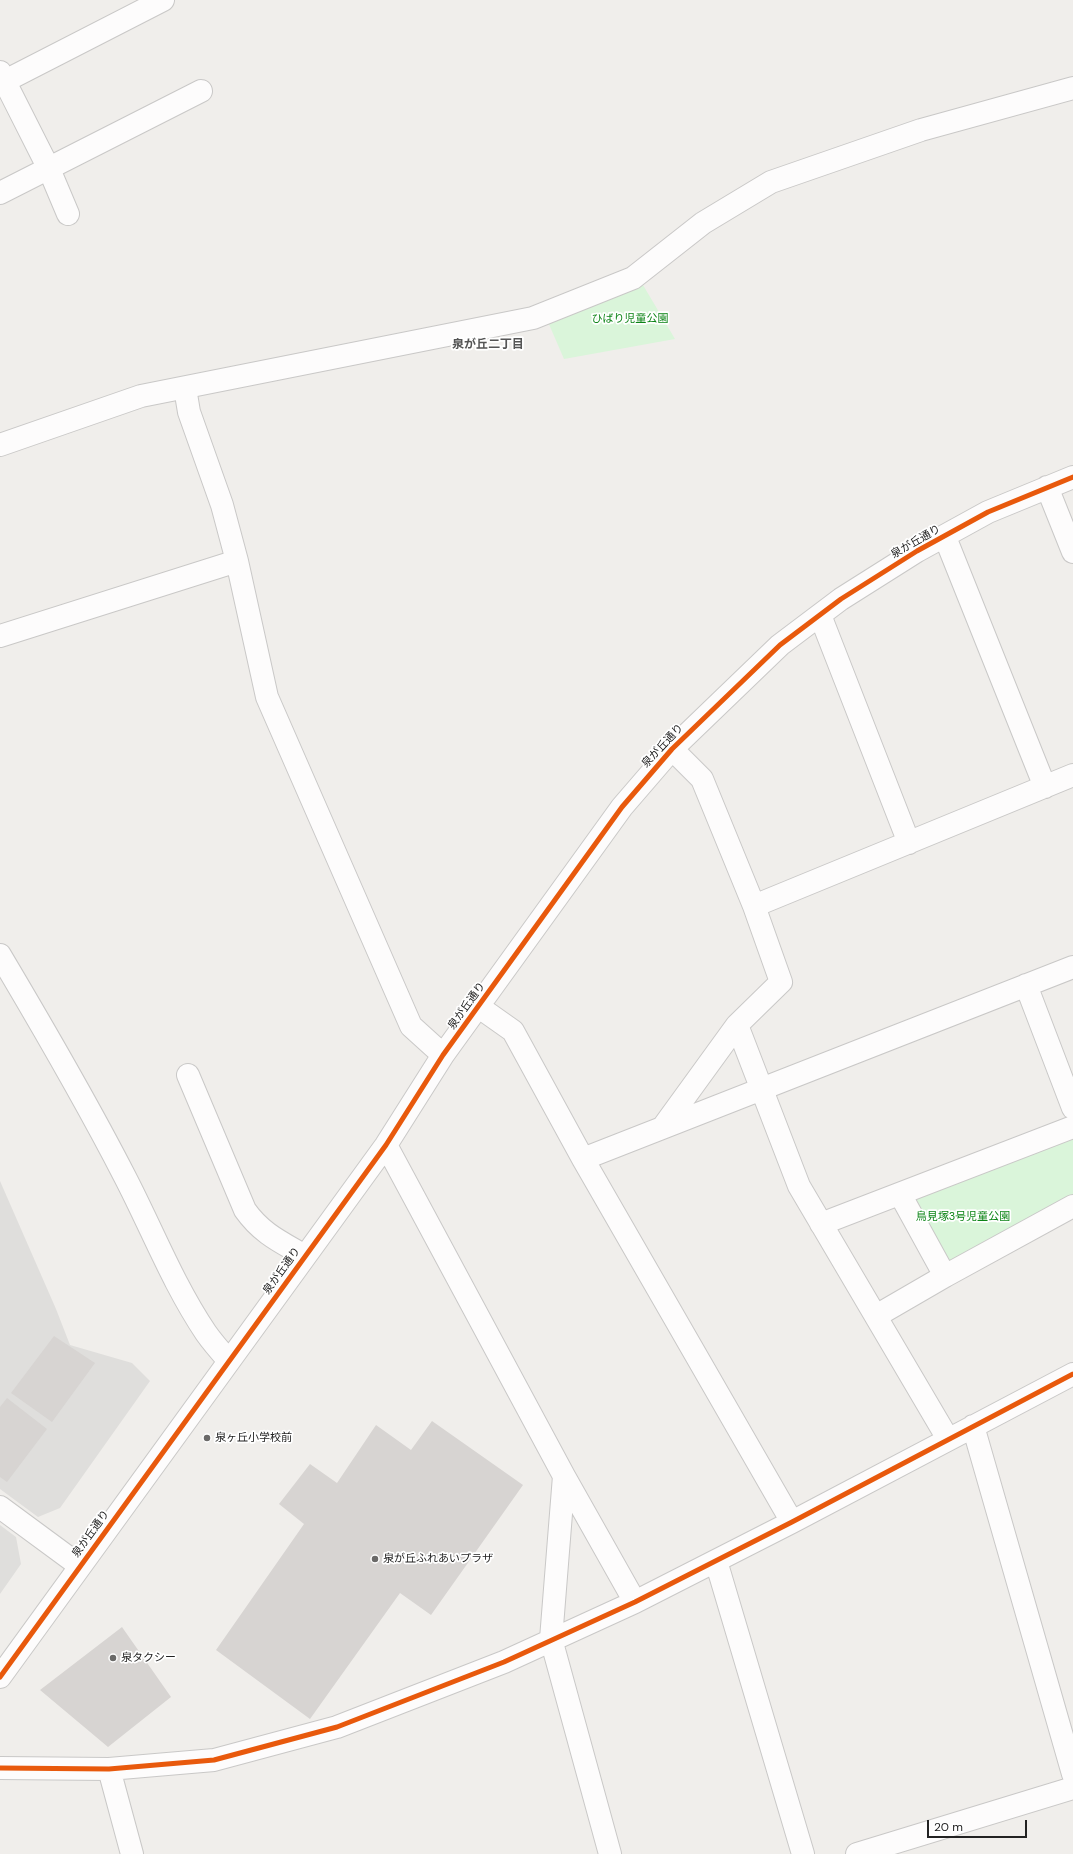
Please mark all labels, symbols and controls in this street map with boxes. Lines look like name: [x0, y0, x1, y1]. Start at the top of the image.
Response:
park label: ひばり児童公園: [592, 312, 668, 326]
district label: 泉が丘二丁目: [452, 338, 524, 352]
street label: 泉が丘通り: [889, 523, 943, 561]
street label: 泉が丘通り: [639, 721, 687, 771]
street label: 泉が丘通り: [445, 980, 489, 1032]
park label: 鳥見塚3号児童公園: [916, 1210, 1010, 1224]
street label: 泉が丘通り: [260, 1245, 304, 1297]
place label: 泉ヶ丘小学校前: [215, 1431, 292, 1445]
marker: 泉ヶ丘小学校前: [202, 1433, 212, 1443]
street label: 泉が丘通り: [69, 1508, 113, 1560]
place label: 泉が丘ふれあいプラザ: [383, 1552, 493, 1566]
marker: 泉が丘ふれあいプラザ: [370, 1554, 380, 1564]
place label: 泉タクシー: [121, 1651, 176, 1665]
marker: 泉タクシー: [108, 1653, 118, 1663]
scale bar: [929, 1812, 1029, 1838]
text: 20 m: [934, 1819, 963, 1835]

